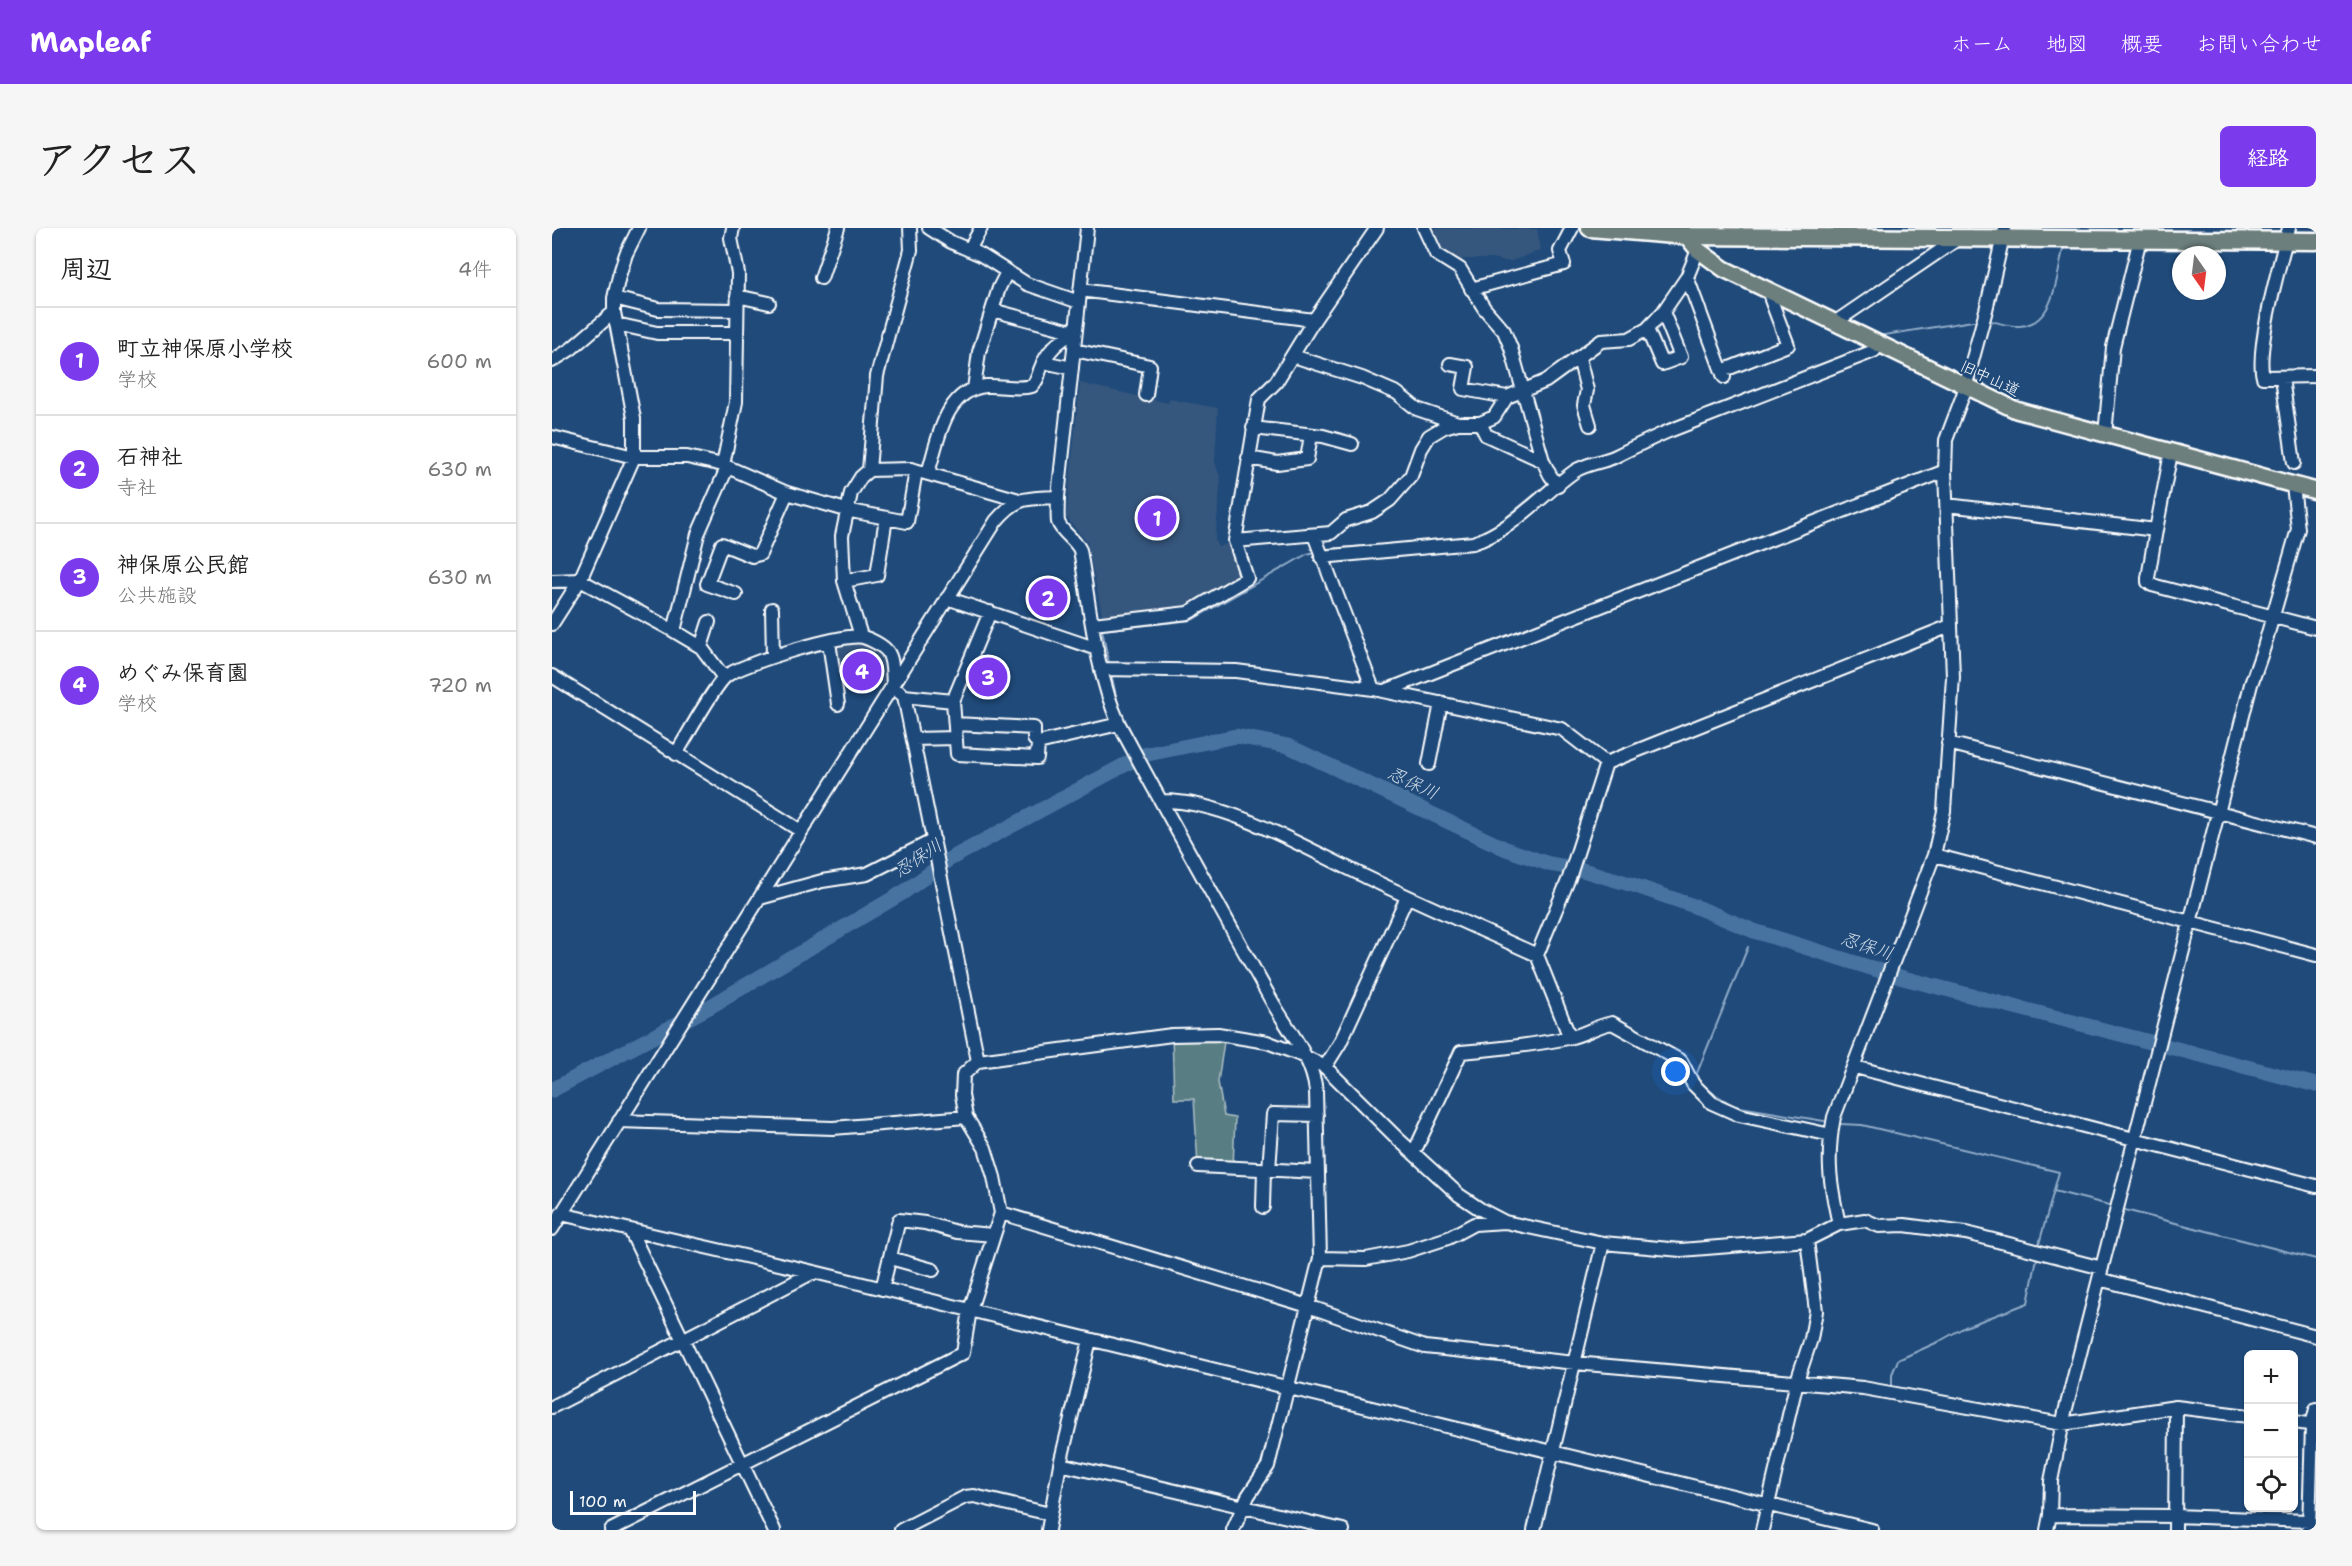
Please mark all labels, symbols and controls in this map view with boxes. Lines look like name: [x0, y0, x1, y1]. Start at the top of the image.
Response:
text: Mapleaf: [30, 23, 151, 61]
text: ホーム: [1951, 30, 2013, 58]
text: 地図: [2046, 30, 2088, 58]
text: 概要: [2121, 30, 2163, 58]
text: お問い合わせ: [2196, 30, 2322, 58]
button: 経路: [2220, 126, 2316, 187]
text: アクセス: [36, 131, 201, 187]
north arrow: [2172, 246, 2226, 300]
text: 周辺: [60, 251, 112, 286]
text: 4件: [458, 256, 492, 282]
text: 町立神保原小学校: [117, 334, 293, 363]
text: 1: [75, 348, 84, 374]
text: 600 m: [427, 348, 492, 374]
street label: 旧中山道: [1957, 355, 2023, 401]
text: 学校: [117, 366, 157, 392]
text: 石神社: [117, 442, 183, 471]
text: 2: [73, 456, 87, 482]
text: 630 m: [428, 456, 492, 482]
text: 寺社: [117, 474, 157, 500]
pin: 1: [1138, 496, 1176, 540]
text: 神保原公民館: [117, 550, 249, 579]
text: 3: [73, 564, 87, 590]
text: 630 m: [428, 564, 492, 590]
pin: 2: [1028, 576, 1068, 620]
text: 公共施設: [117, 582, 197, 608]
pin: 4: [842, 648, 882, 694]
pin: 3: [968, 654, 1008, 700]
text: めぐみ保育園: [117, 658, 249, 687]
text: 4: [73, 672, 87, 698]
text: 720 m: [428, 672, 492, 698]
text: 学校: [117, 690, 157, 716]
water label: 忍保川: [1383, 761, 1443, 805]
water label: 忍保川: [889, 833, 947, 883]
water label: 忍保川: [1838, 926, 1896, 966]
your location: [1661, 1057, 1690, 1086]
map controls: [2244, 1350, 2298, 1512]
button: +: [2244, 1350, 2298, 1404]
button: −: [2244, 1404, 2298, 1458]
button: locate: [2244, 1458, 2298, 1512]
scale bar: [570, 1488, 696, 1516]
text: 100 m: [579, 1491, 627, 1512]

